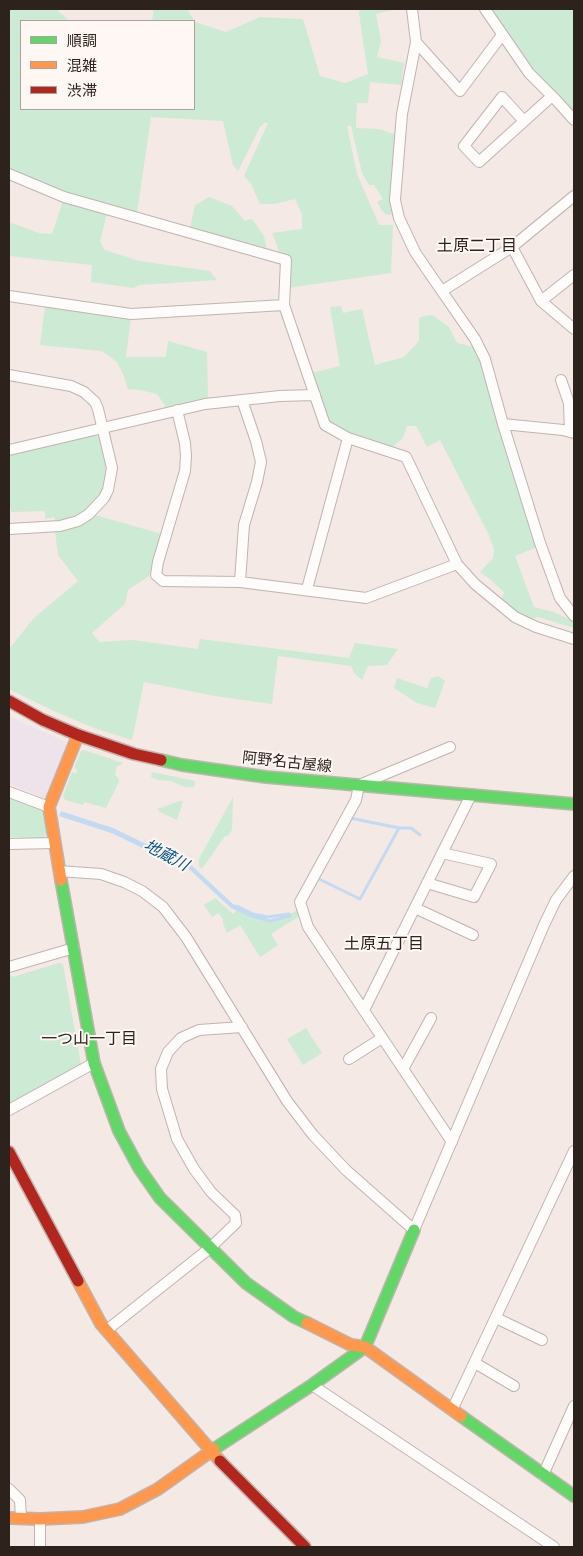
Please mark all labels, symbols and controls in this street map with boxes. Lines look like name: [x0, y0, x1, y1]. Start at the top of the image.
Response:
legend: [20, 20, 195, 110]
text: 順調: [67, 32, 97, 50]
text: 混雑: [67, 57, 97, 75]
text: 渋滞: [67, 82, 97, 100]
district label: 土原二丁目: [437, 237, 517, 257]
street label: 阿野名古屋線: [241, 749, 333, 777]
water label: 地蔵川: [140, 836, 192, 876]
district label: 土原五丁目: [344, 935, 424, 955]
district label: 一つ山一丁目: [41, 1030, 137, 1050]

